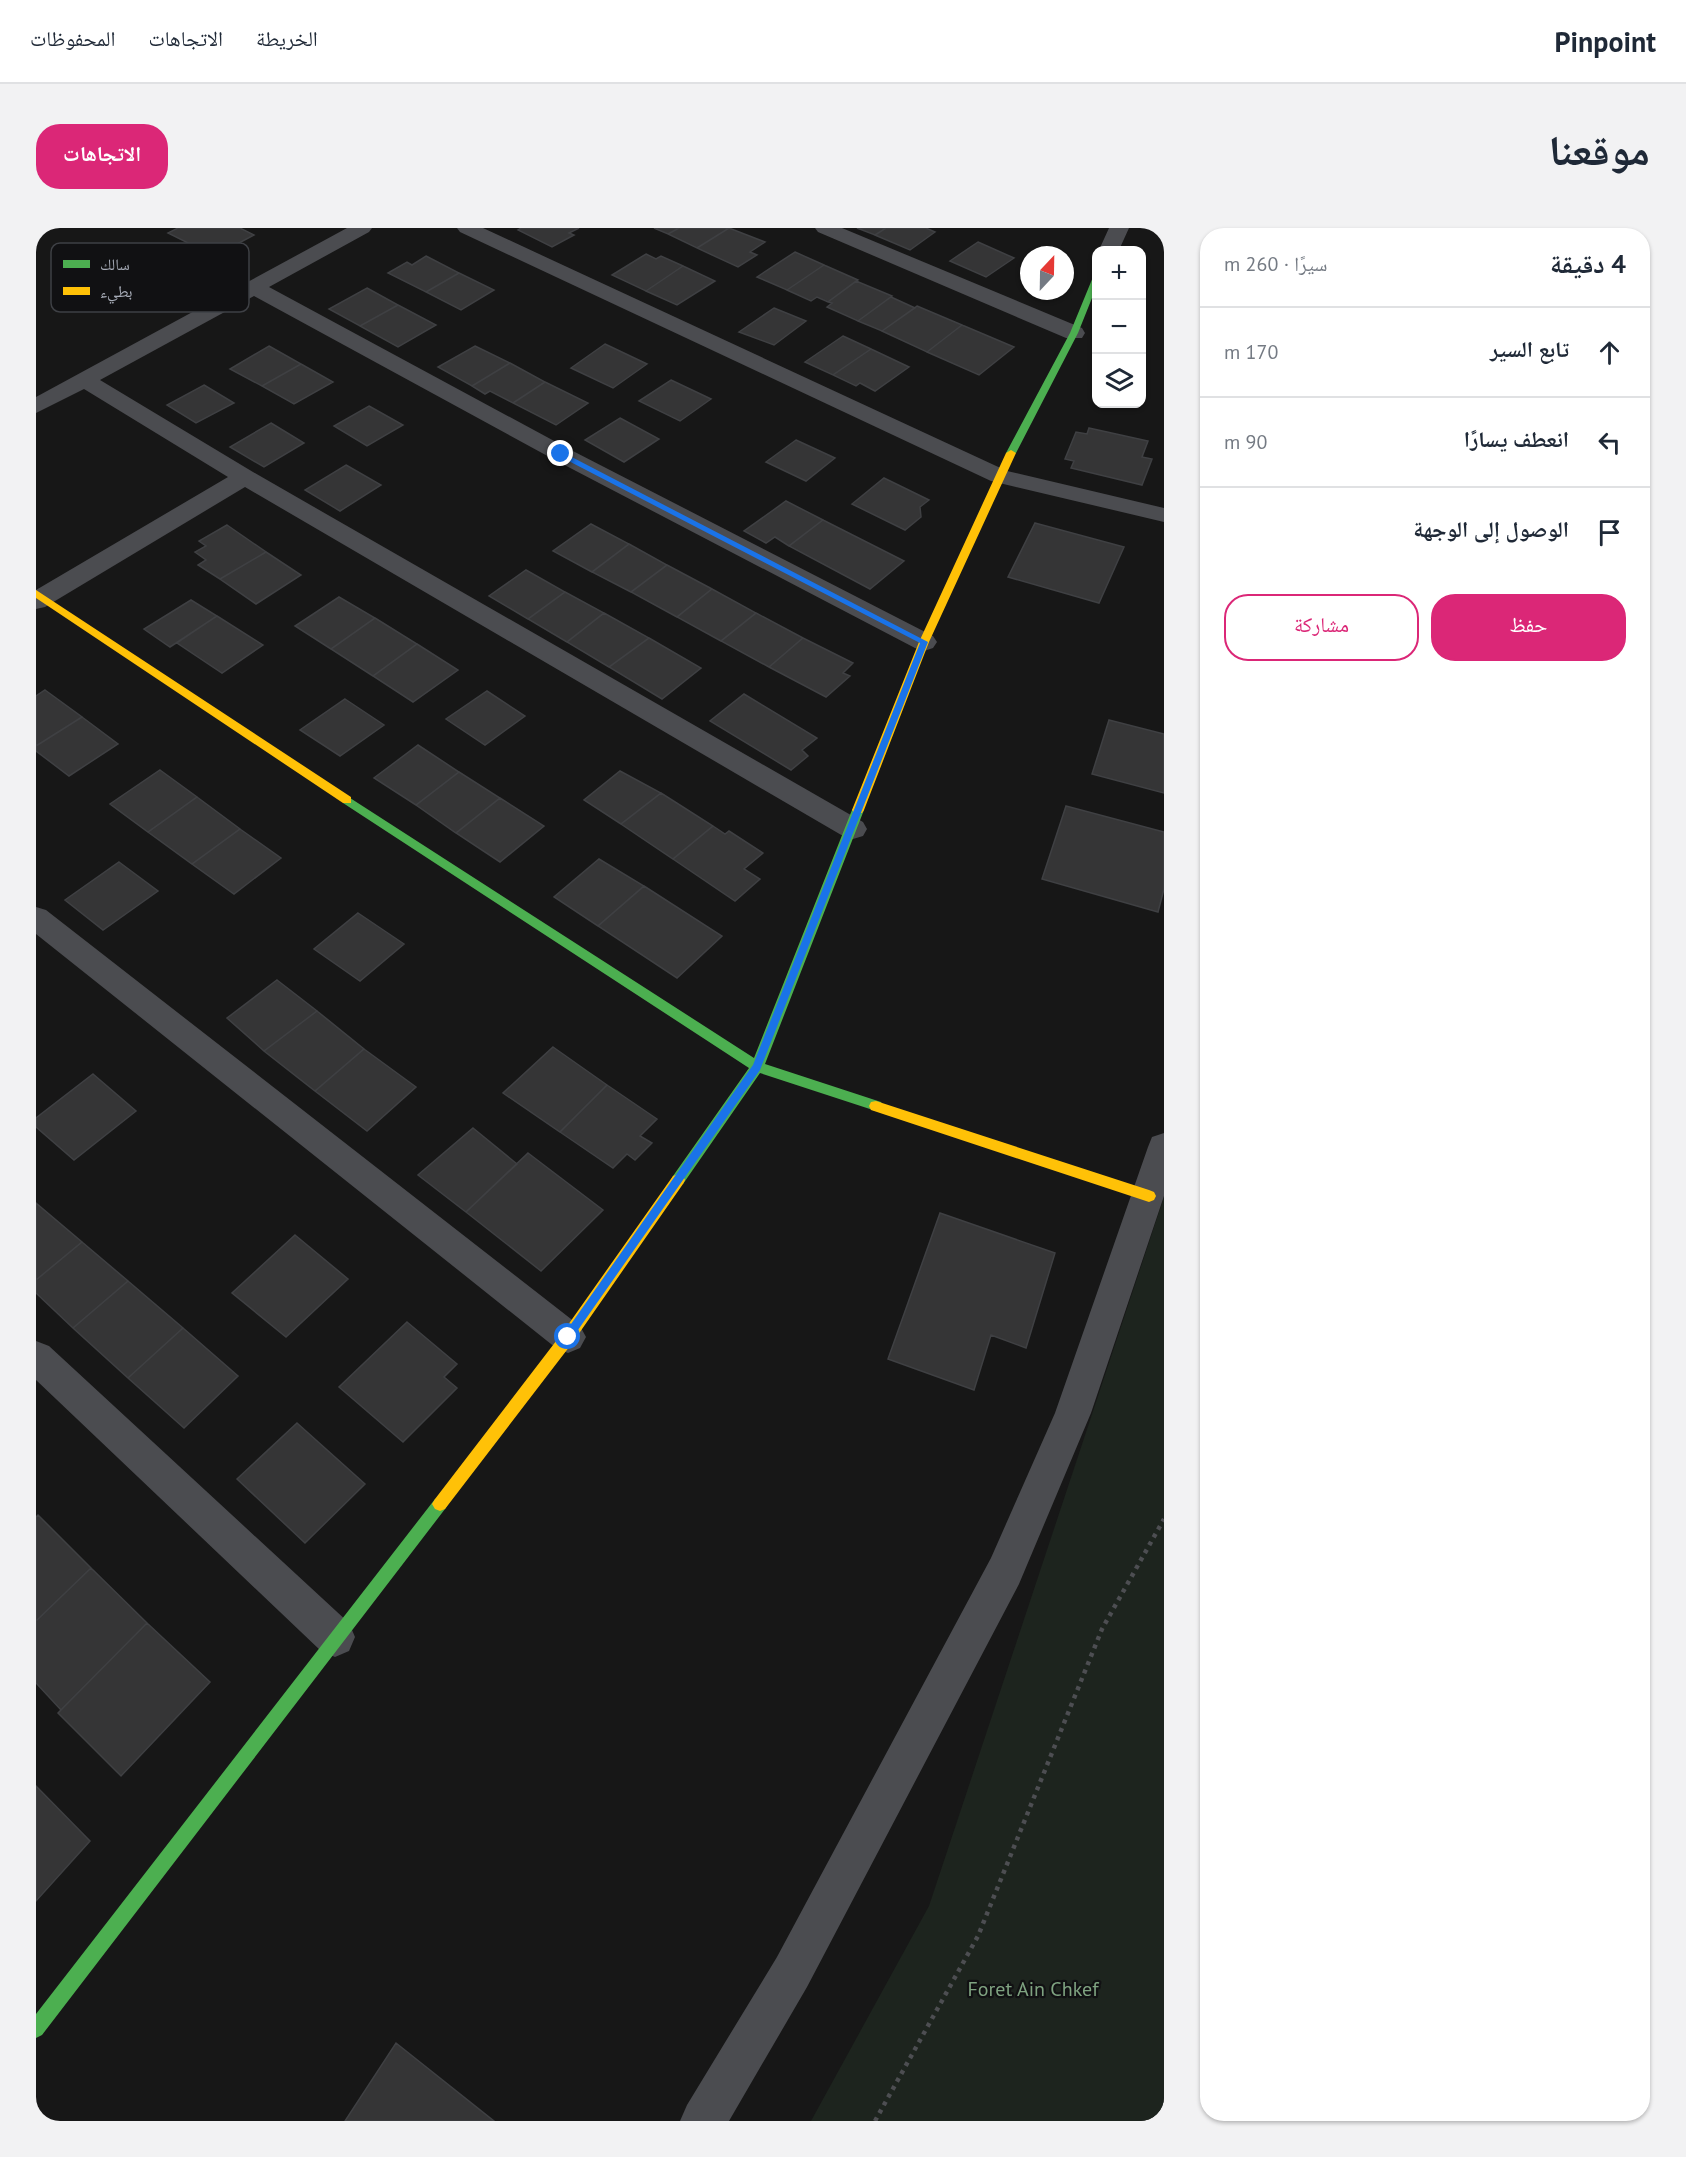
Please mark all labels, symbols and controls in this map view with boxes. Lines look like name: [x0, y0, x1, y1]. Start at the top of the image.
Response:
text: Pinpoint: [1554, 23, 1656, 60]
text: المحفوظات: [30, 25, 115, 52]
text: الاتجاهات: [148, 25, 223, 52]
text: الخريطة: [256, 25, 318, 52]
text: موقعنا: [1549, 122, 1650, 177]
button: الاتجاهات: [36, 124, 168, 189]
legend: [51, 243, 249, 312]
north arrow: [1020, 246, 1074, 300]
map controls: [1092, 246, 1146, 408]
button: +: [1092, 246, 1146, 300]
text: 4 دقيقة: [1550, 247, 1626, 280]
text: سيرًا · 260 m: [1224, 251, 1328, 277]
text: سالك: [100, 254, 130, 274]
text: بطيء: [100, 281, 132, 304]
button: −: [1092, 300, 1146, 354]
text: تابع السير: [1490, 335, 1569, 363]
icon: ahead: [1593, 336, 1626, 369]
text: 170 m: [1224, 339, 1278, 365]
button: layers: [1092, 354, 1146, 408]
text: انعطف يسارًا: [1464, 425, 1569, 453]
icon: left: [1593, 426, 1626, 459]
text: 90 m: [1224, 429, 1267, 455]
route end: [547, 440, 573, 466]
text: الوصول إلى الوجهة: [1413, 515, 1569, 543]
icon: arrive: [1593, 516, 1626, 549]
button: مشاركة: [1224, 594, 1419, 661]
button: حفظ: [1431, 594, 1626, 661]
route start: [554, 1323, 580, 1349]
park label: Foret Ain Chkef: [967, 1976, 1100, 2002]

